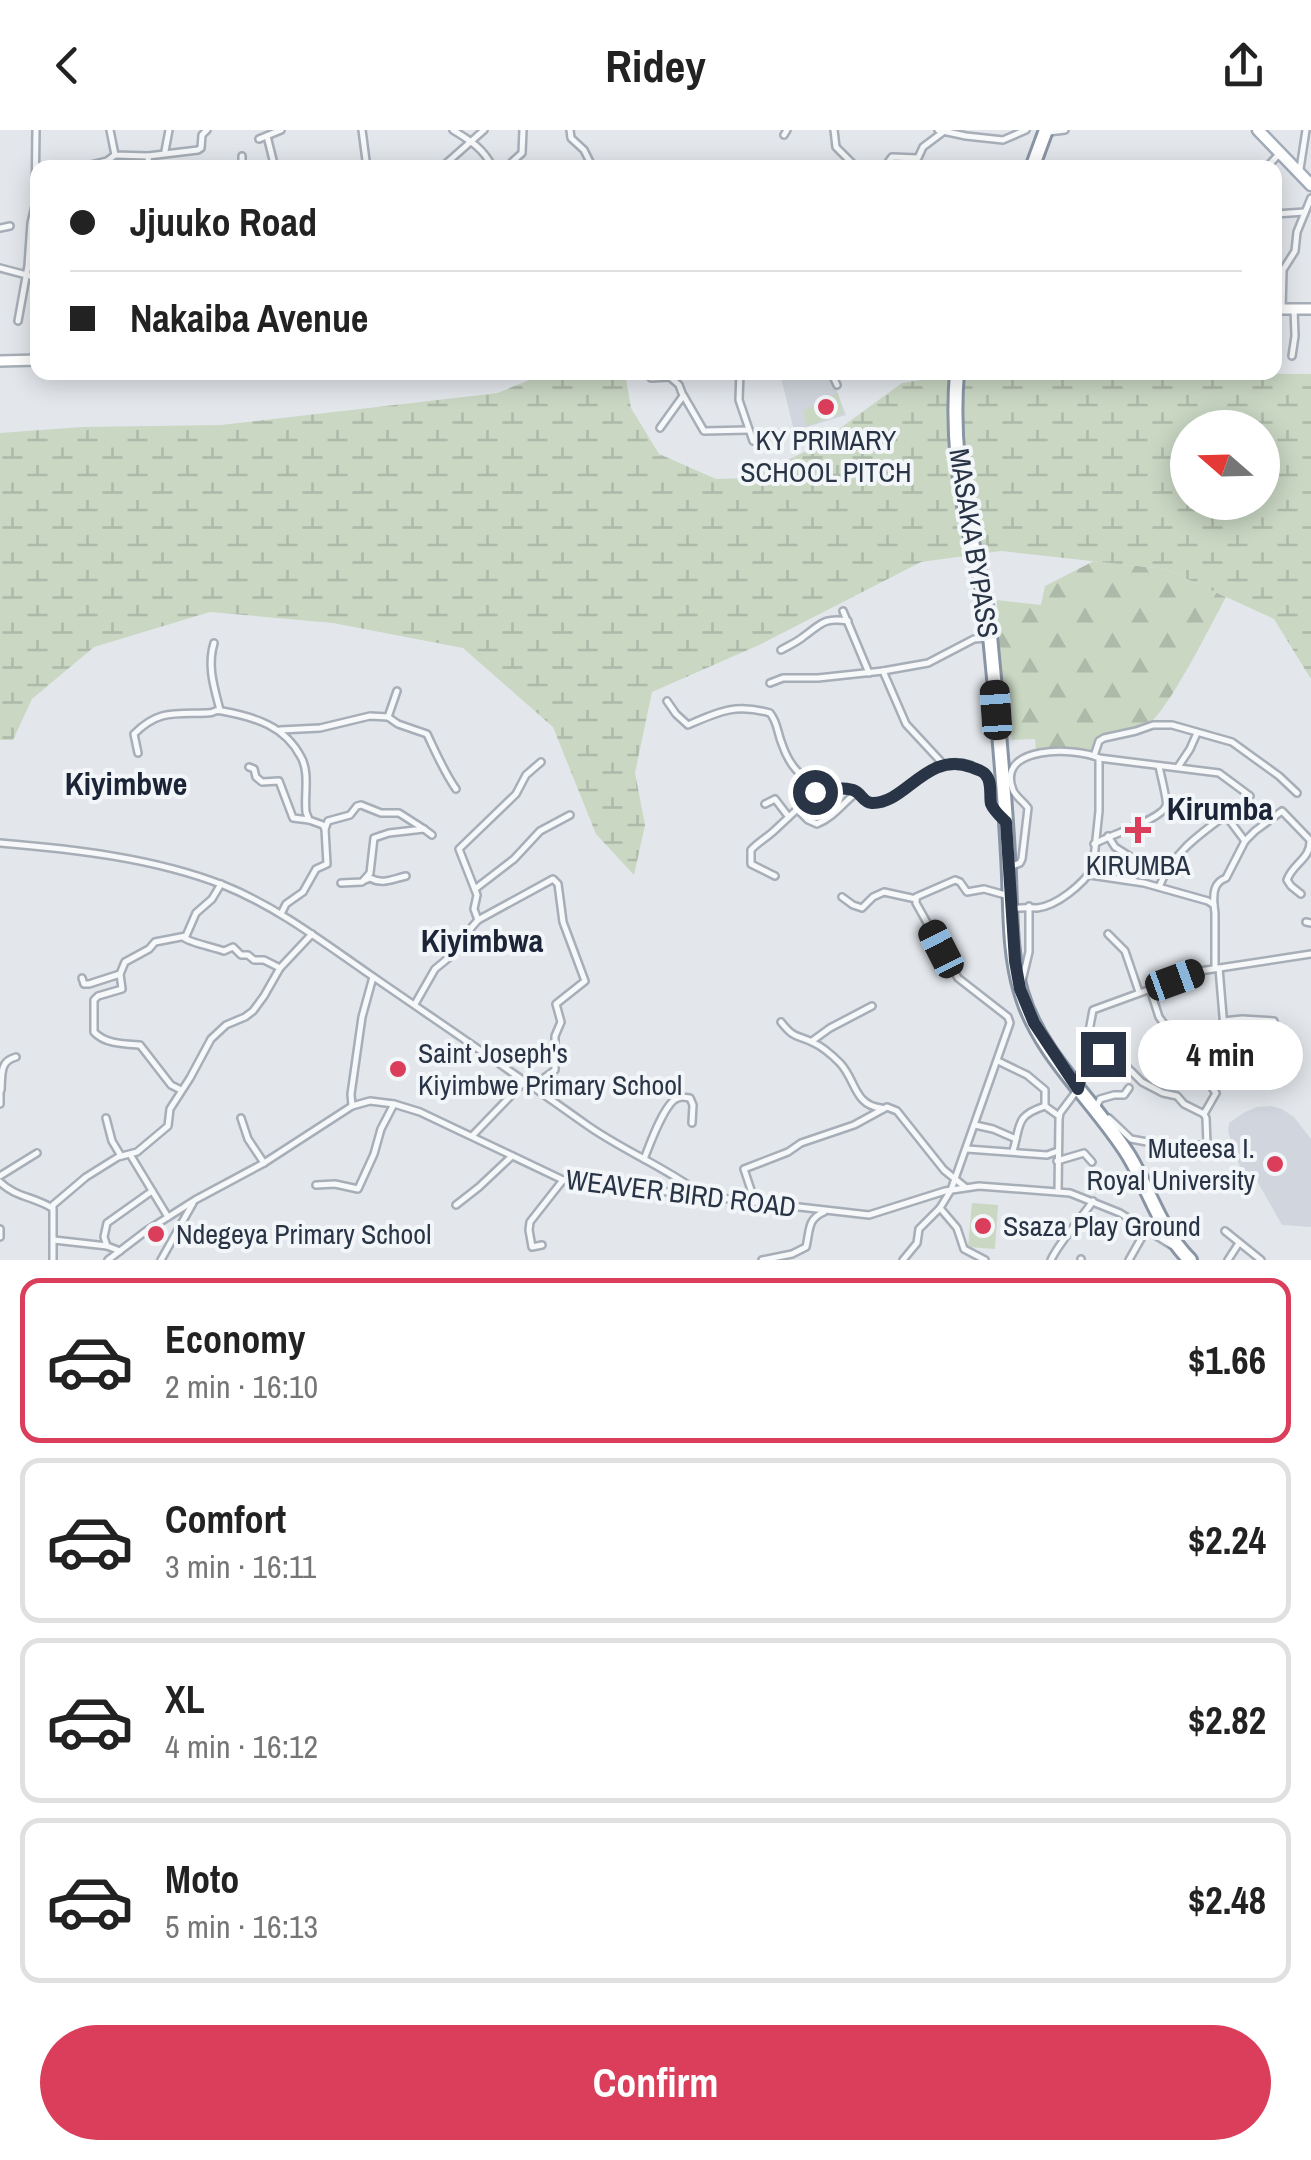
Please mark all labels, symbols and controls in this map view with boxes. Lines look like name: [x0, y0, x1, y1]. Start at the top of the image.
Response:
text: Ridey: [605, 35, 706, 96]
icon: back: [40, 38, 95, 93]
icon: share: [1216, 38, 1271, 93]
text: Jjuuko Road: [130, 197, 317, 248]
text: Nakaiba Avenue: [130, 293, 368, 344]
marker: KY PRIMARY SCHOOL PITCH: [815, 396, 837, 418]
north arrow: [1170, 410, 1280, 520]
map controls: [1170, 410, 1280, 520]
place label: KY PRIMARY SCHOOL PITCH: [740, 421, 912, 491]
street label: MASAKA BYPASS: [940, 446, 1008, 640]
car: [979, 679, 1013, 741]
district label: Kiyimbwe: [65, 762, 187, 805]
route start: [793, 770, 838, 815]
district label: Kirumba: [1167, 787, 1274, 830]
marker: KIRUMBA: [1125, 817, 1151, 843]
place label: KIRUMBA: [1086, 846, 1191, 884]
car: [914, 915, 968, 983]
district label: Kiyimbwa: [421, 919, 544, 962]
car: [1142, 956, 1208, 1004]
callout: 4 min: [1138, 1019, 1303, 1089]
route end: [1081, 1032, 1126, 1077]
text: 4 min: [1186, 1033, 1255, 1076]
place label: Saint Joseph's Kiyimbwe Primary School: [418, 1034, 682, 1104]
marker: Saint Joseph's Kiyimbwe Primary School: [387, 1058, 409, 1080]
place label: Muteesa I. Royal University: [1087, 1129, 1256, 1199]
marker: Muteesa I. Royal University: [1264, 1153, 1286, 1175]
street label: WEAVER BIRD ROAD: [564, 1160, 798, 1226]
place label: Ssaza Play Ground: [1003, 1207, 1201, 1245]
place label: Ndegeya Primary School: [176, 1215, 431, 1253]
marker: Ssaza Play Ground: [972, 1215, 994, 1237]
marker: Ndegeya Primary School: [145, 1223, 167, 1245]
text: Economy: [165, 1314, 305, 1365]
icon: car: [45, 1316, 135, 1406]
text: $1.66: [1188, 1335, 1266, 1386]
text: 2 min · 16:10: [165, 1365, 318, 1408]
text: Comfort: [165, 1494, 286, 1545]
icon: car: [45, 1496, 135, 1586]
text: $2.24: [1188, 1515, 1266, 1566]
text: 3 min · 16:11: [165, 1545, 316, 1588]
text: XL: [165, 1674, 205, 1725]
icon: car: [45, 1676, 135, 1766]
text: $2.82: [1188, 1695, 1266, 1746]
text: 4 min · 16:12: [165, 1725, 318, 1768]
text: Moto: [165, 1854, 239, 1905]
icon: car: [45, 1856, 135, 1946]
text: $2.48: [1188, 1875, 1266, 1926]
text: 5 min · 16:13: [165, 1905, 318, 1948]
button: Confirm: [40, 2025, 1271, 2140]

